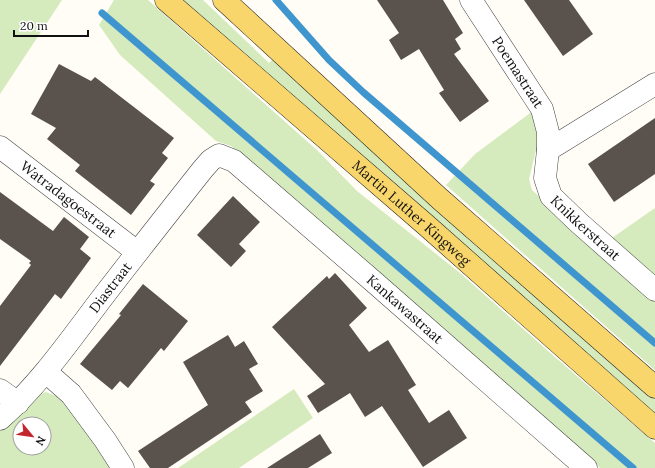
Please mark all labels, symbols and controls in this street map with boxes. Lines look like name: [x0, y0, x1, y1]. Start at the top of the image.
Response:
scale bar: [14, 12, 88, 38]
text: 20 m: [20, 18, 48, 33]
street label: Poemastraat: [488, 33, 548, 112]
street label: Martin Luther Kingweg: [349, 156, 475, 270]
street label: Watradagoestraat: [17, 157, 120, 242]
street label: Knikkerstraat: [547, 192, 625, 265]
street label: Diastraat: [85, 258, 136, 316]
street label: Kankawastraat: [363, 271, 447, 348]
north arrow: [12, 416, 52, 456]
text: N: [32, 434, 49, 448]

